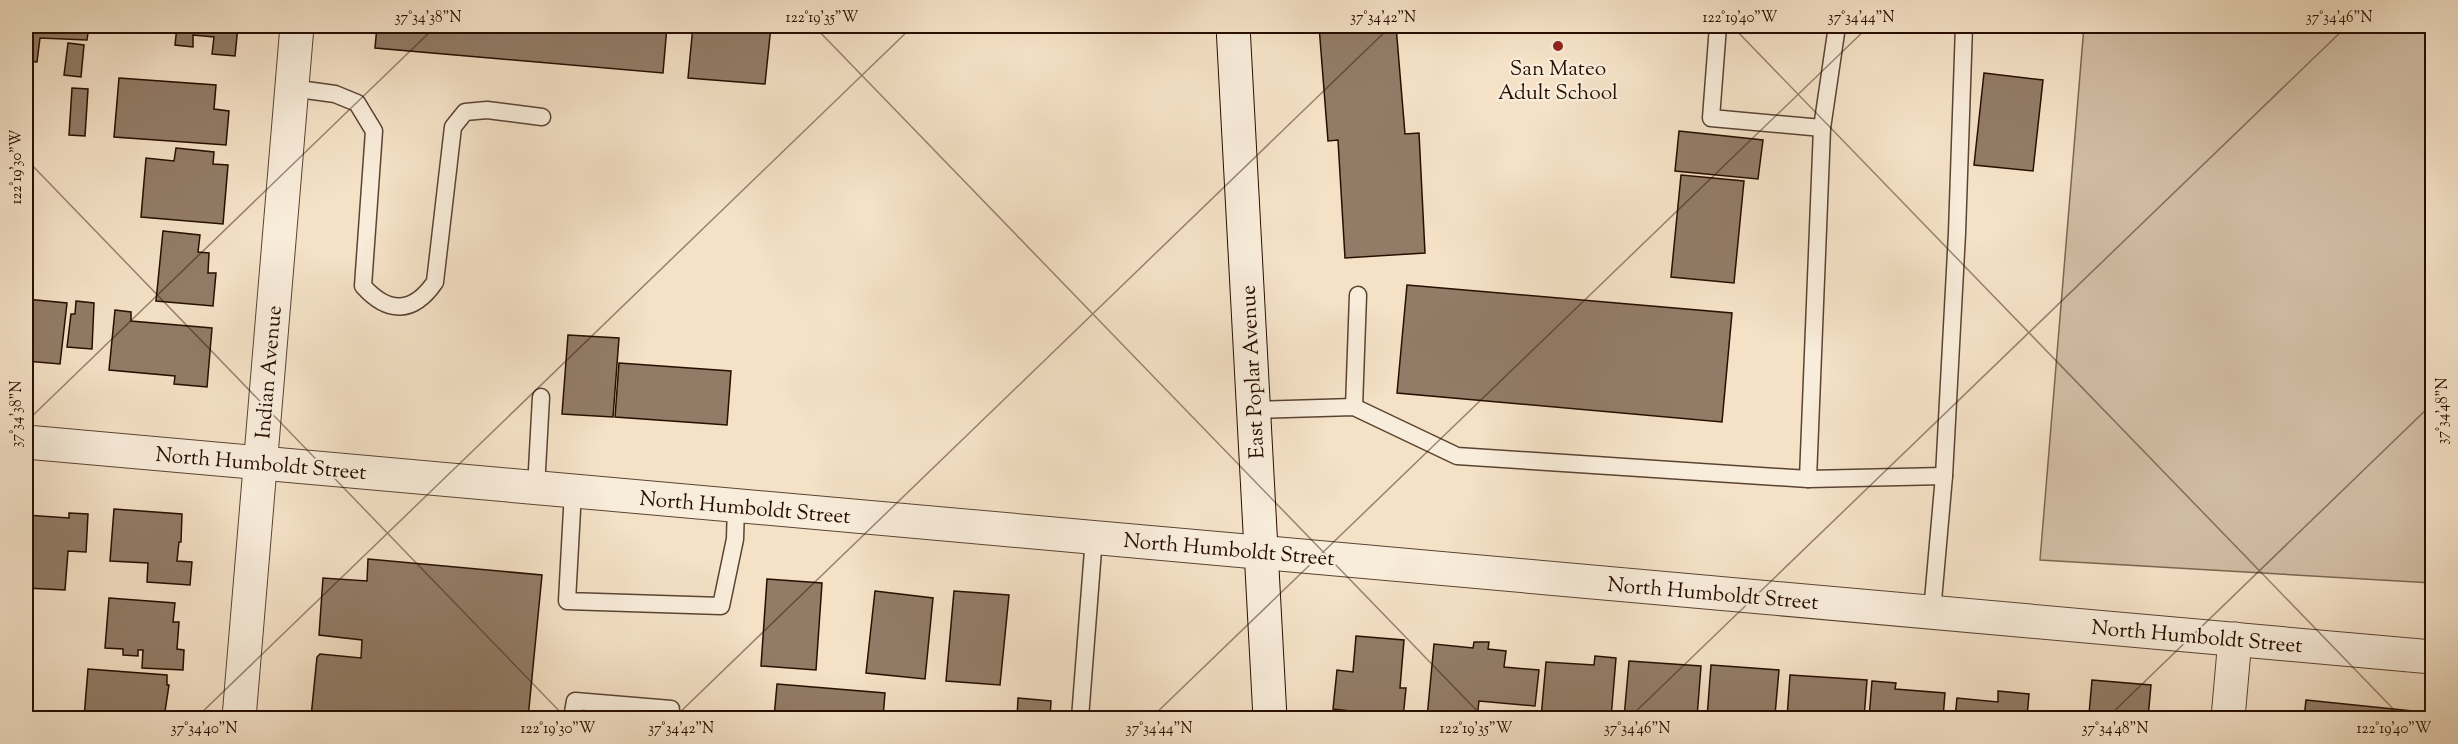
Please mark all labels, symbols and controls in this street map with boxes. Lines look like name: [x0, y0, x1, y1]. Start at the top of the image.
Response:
text: 37°34'38"N: [395, 8, 461, 29]
text: 122°19'35"W: [786, 8, 859, 29]
text: 37°34'42"N: [1350, 8, 1416, 29]
text: 122°19'40"W: [1702, 8, 1778, 29]
text: 37°34'44"N: [1828, 8, 1894, 29]
text: 37°34'46"N: [2306, 8, 2372, 29]
marker: San Mateo Adult School: [1551, 39, 1565, 53]
place label: San Mateo Adult School: [1498, 55, 1618, 109]
text: 122°19'30"W: [7, 129, 28, 205]
street label: East Poplar Avenue: [1234, 284, 1274, 459]
street label: Indian Avenue: [249, 304, 291, 440]
text: 37°34'48"N: [2433, 378, 2454, 444]
text: 37°34'38"N: [7, 381, 28, 447]
street label: North Humboldt Street: [154, 441, 368, 489]
street label: North Humboldt Street: [638, 485, 852, 533]
street label: North Humboldt Street: [1122, 527, 1336, 575]
street label: North Humboldt Street: [1606, 571, 1820, 619]
street label: North Humboldt Street: [2090, 614, 2304, 662]
text: 37°34'40"N: [171, 719, 237, 740]
text: 122°19'30"W: [520, 719, 596, 740]
text: 37°34'42"N: [648, 719, 714, 740]
text: 37°34'44"N: [1126, 719, 1192, 740]
text: 122°19'35"W: [1440, 719, 1513, 740]
text: 37°34'46"N: [1604, 719, 1670, 740]
text: 37°34'48"N: [2082, 719, 2148, 740]
text: 122°19'40"W: [2356, 719, 2432, 740]

